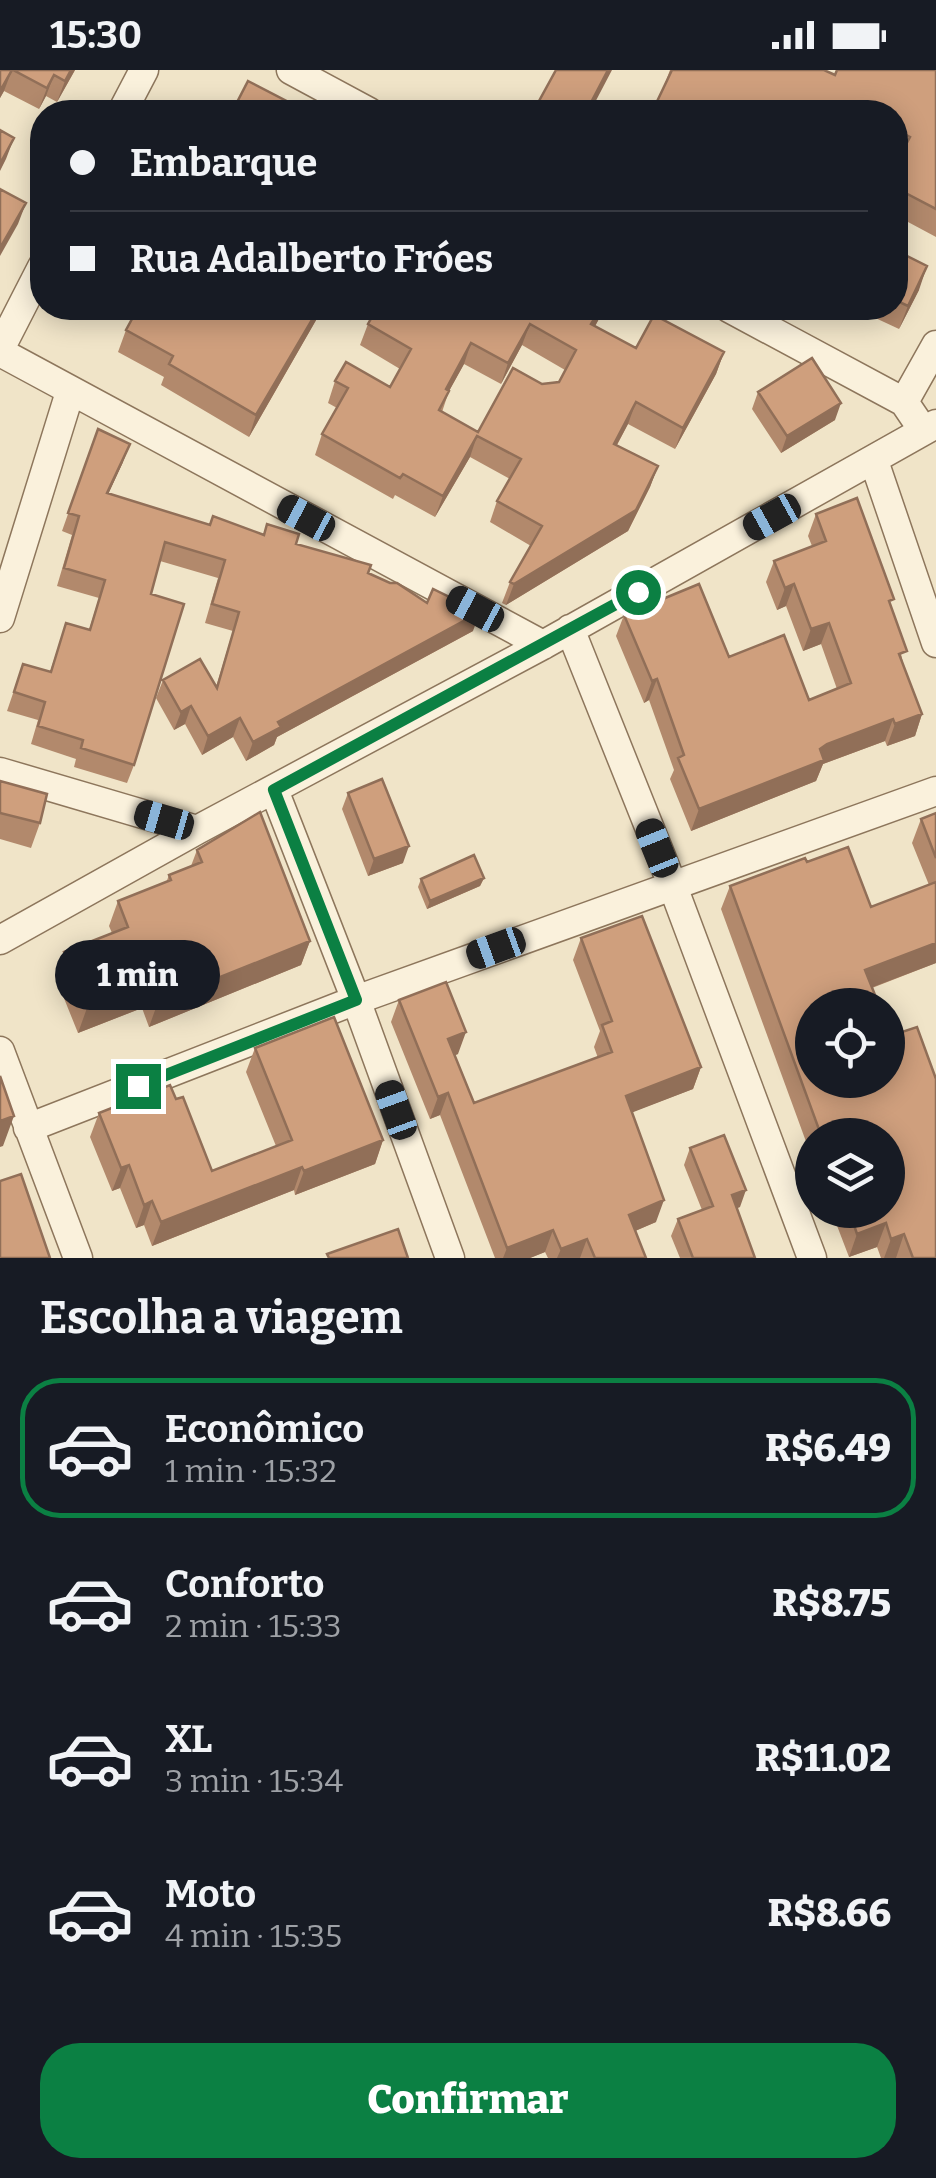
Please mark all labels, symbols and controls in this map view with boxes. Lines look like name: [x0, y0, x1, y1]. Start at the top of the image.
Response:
text: 15:30: [50, 12, 142, 58]
text: Embarque: [130, 140, 317, 186]
text: Rua Adalberto Fróes: [130, 236, 493, 282]
car: [738, 489, 806, 545]
car: [272, 491, 340, 545]
route start: [616, 570, 661, 615]
car: [441, 582, 509, 636]
car: [131, 797, 197, 843]
car: [632, 815, 682, 881]
car: [463, 924, 529, 972]
callout: 1 min: [56, 941, 220, 1011]
text: 1 min: [97, 956, 178, 994]
map controls: [795, 988, 905, 1228]
button: locate: [795, 988, 905, 1098]
route end: [116, 1064, 161, 1109]
car: [372, 1077, 420, 1143]
button: layers: [795, 1118, 905, 1228]
text: Escolha a viagem: [40, 1291, 403, 1345]
icon: car: [45, 1403, 135, 1493]
text: Econômico: [165, 1406, 364, 1452]
text: R$6.49: [765, 1425, 891, 1471]
text: 1 min · 15:32: [165, 1452, 337, 1490]
icon: car: [45, 1558, 135, 1648]
text: Conforto: [165, 1561, 325, 1607]
text: R$8.75: [772, 1580, 891, 1626]
text: 2 min · 15:33: [165, 1607, 341, 1645]
icon: car: [45, 1713, 135, 1803]
text: XL: [165, 1716, 212, 1762]
text: R$11.02: [755, 1735, 891, 1781]
text: 3 min · 15:34: [165, 1762, 343, 1800]
icon: car: [45, 1868, 135, 1958]
text: Moto: [165, 1871, 256, 1917]
text: R$8.66: [768, 1890, 891, 1936]
text: 4 min · 15:35: [165, 1917, 342, 1955]
button: Confirmar: [40, 2043, 896, 2158]

